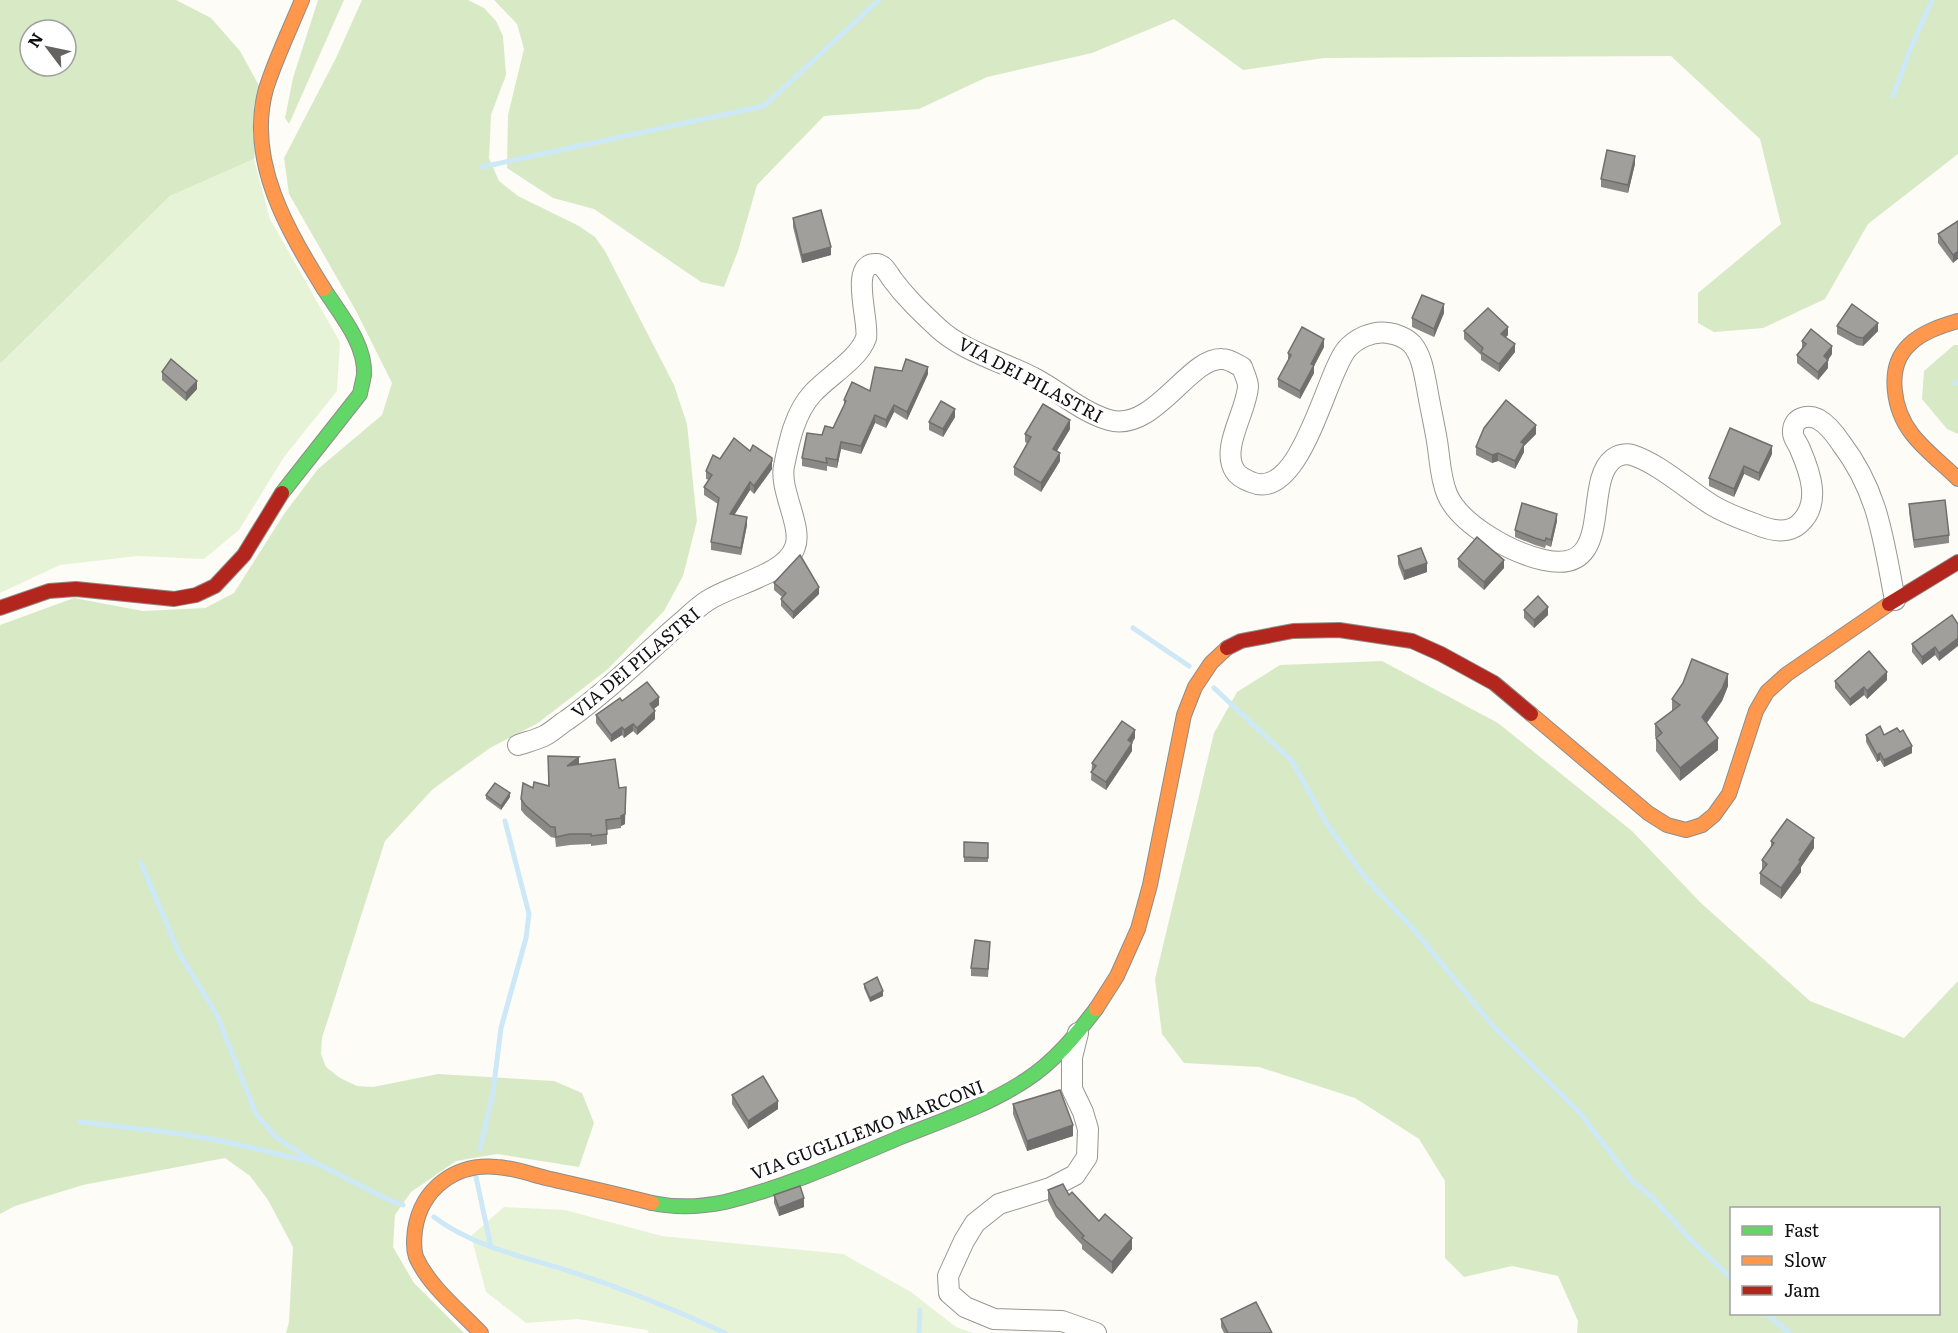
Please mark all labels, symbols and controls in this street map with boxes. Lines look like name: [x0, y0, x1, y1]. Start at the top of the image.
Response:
north arrow: [18, 18, 78, 78]
text: N: [21, 27, 48, 52]
street label: VIA DEI PILASTRI: [954, 329, 1108, 429]
street label: VIA DEI PILASTRI: [565, 600, 705, 724]
street label: VIA GUGLILEMO MARCONI: [746, 1072, 988, 1186]
legend: [1730, 1207, 1940, 1315]
text: Fast: [1784, 1216, 1820, 1243]
text: Slow: [1784, 1246, 1827, 1273]
text: Jam: [1784, 1276, 1820, 1303]

